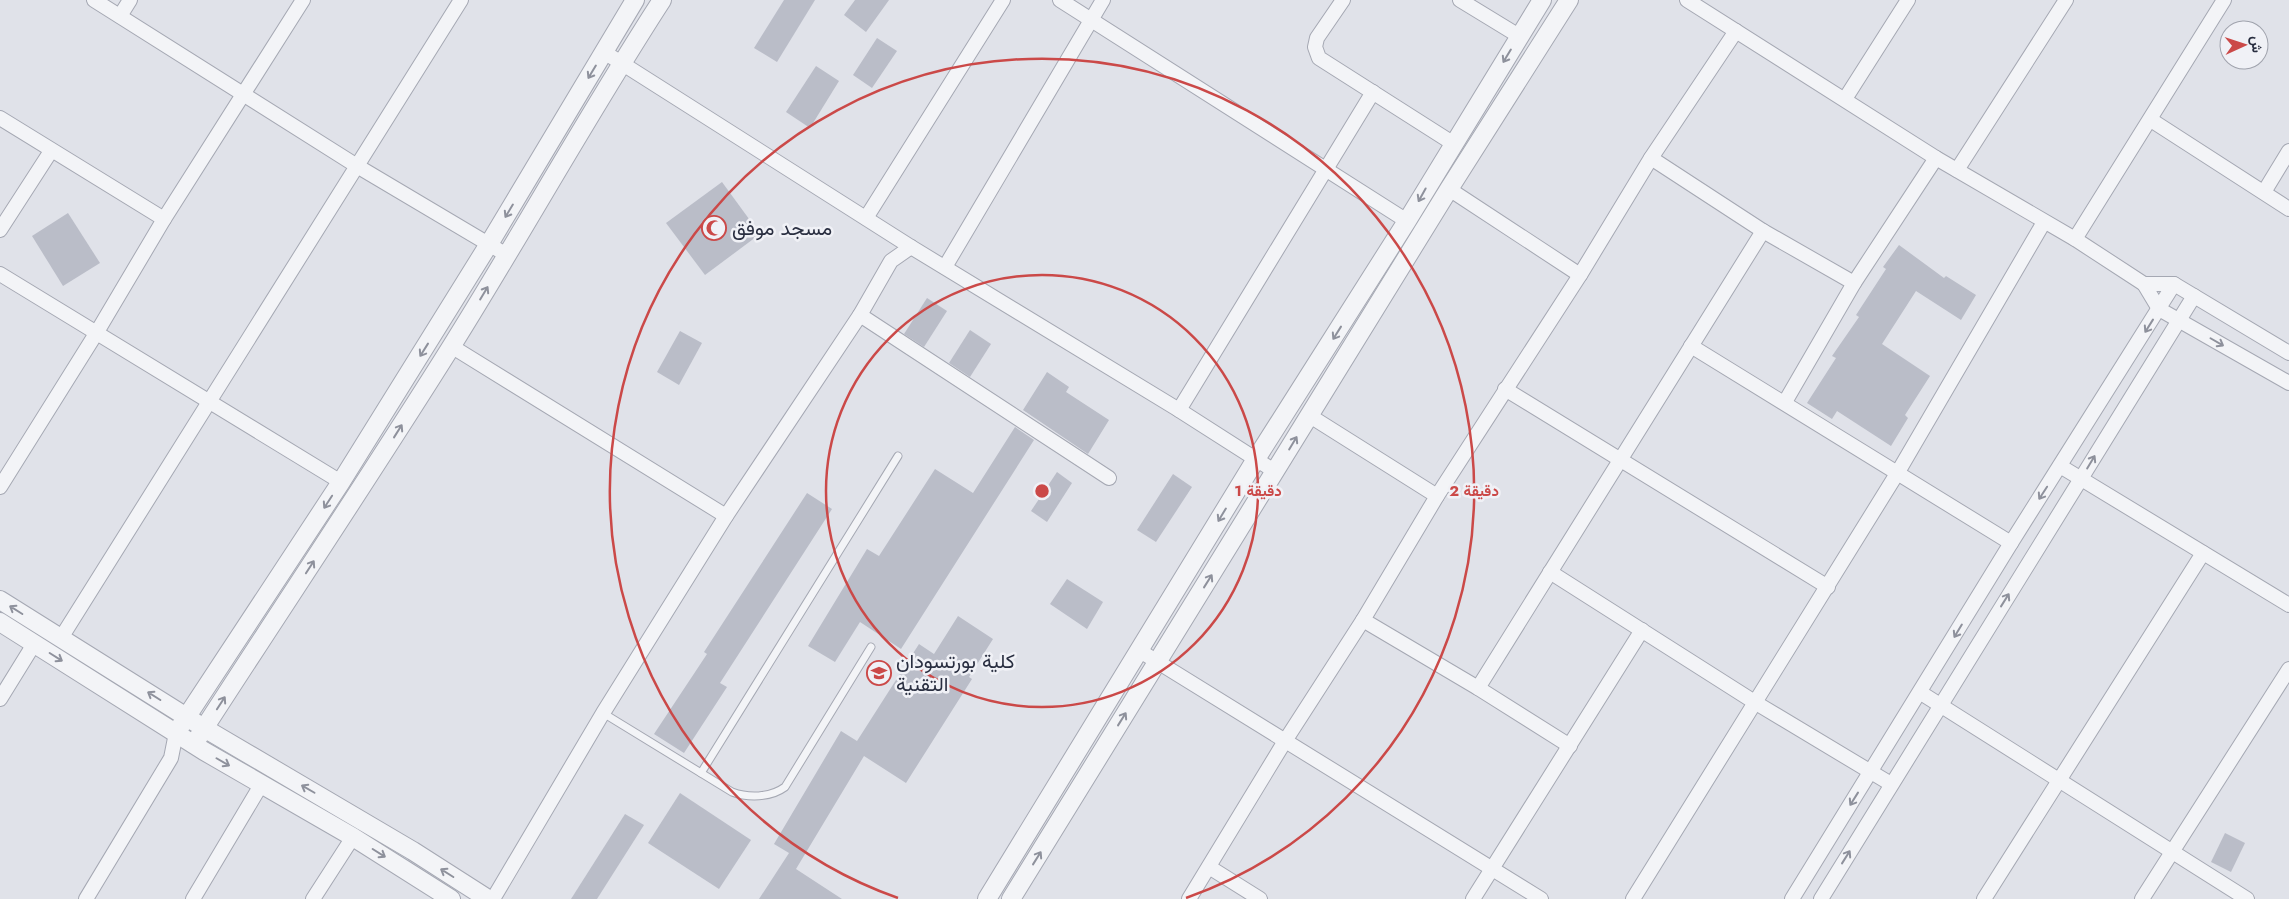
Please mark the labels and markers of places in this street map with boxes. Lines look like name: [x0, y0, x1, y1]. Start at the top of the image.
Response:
place label: مسجد موفق: [732, 214, 832, 243]
mosque icon: مسجد موفق: [701, 215, 727, 241]
centre of rings: [1033, 482, 1051, 500]
place label: كلية بورتسودان التقنية: [896, 647, 1015, 699]
school or university icon: كلية بورتسودان التقنية: [866, 660, 892, 686]

